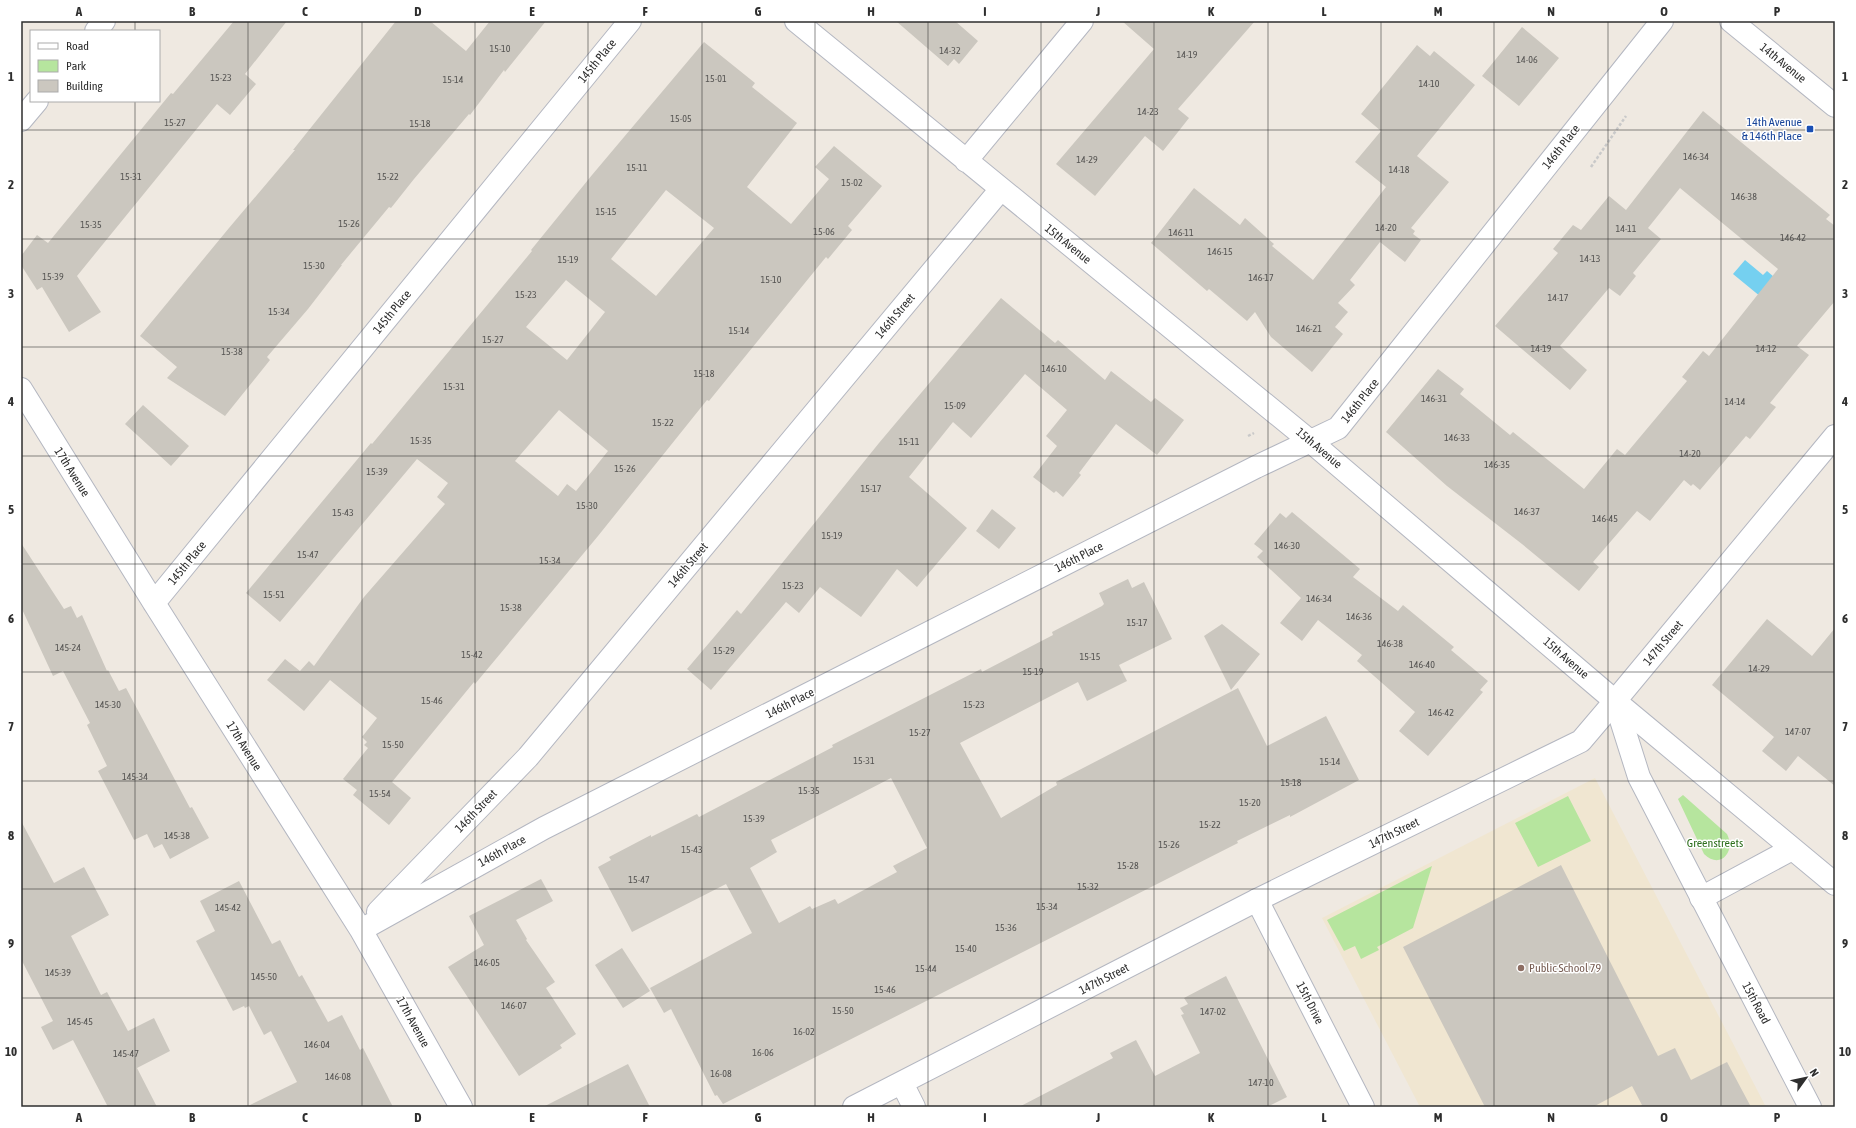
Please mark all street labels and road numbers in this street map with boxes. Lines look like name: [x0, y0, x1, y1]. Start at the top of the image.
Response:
street label: 145th Place: [575, 36, 619, 86]
street label: 14th Avenue: [1757, 40, 1809, 86]
street label: 146th Place: [1539, 122, 1583, 172]
street label: 15th Avenue: [1042, 221, 1094, 267]
street label: 145th Place: [370, 287, 414, 337]
street label: 146th Street: [872, 290, 918, 341]
street label: 146th Place: [1338, 376, 1382, 426]
street label: 15th Avenue: [1293, 425, 1345, 471]
street label: 17th Avenue: [51, 445, 93, 499]
street label: 145th Place: [165, 538, 209, 588]
street label: 146th Street: [665, 539, 711, 590]
street label: 146th Place: [1052, 539, 1106, 575]
street label: 147th Street: [1640, 617, 1686, 668]
street label: 15th Avenue: [1540, 635, 1592, 681]
street label: 146th Place: [763, 685, 817, 721]
street label: 17th Avenue: [223, 719, 265, 773]
street label: 146th Street: [452, 786, 500, 835]
street label: 147th Street: [1367, 815, 1422, 851]
street label: 146th Place: [476, 832, 528, 870]
street label: 147th Street: [1077, 960, 1132, 998]
street label: 15th Drive: [1293, 980, 1327, 1026]
street label: 15th Road: [1739, 980, 1773, 1026]
street label: 17th Avenue: [393, 994, 433, 1050]

